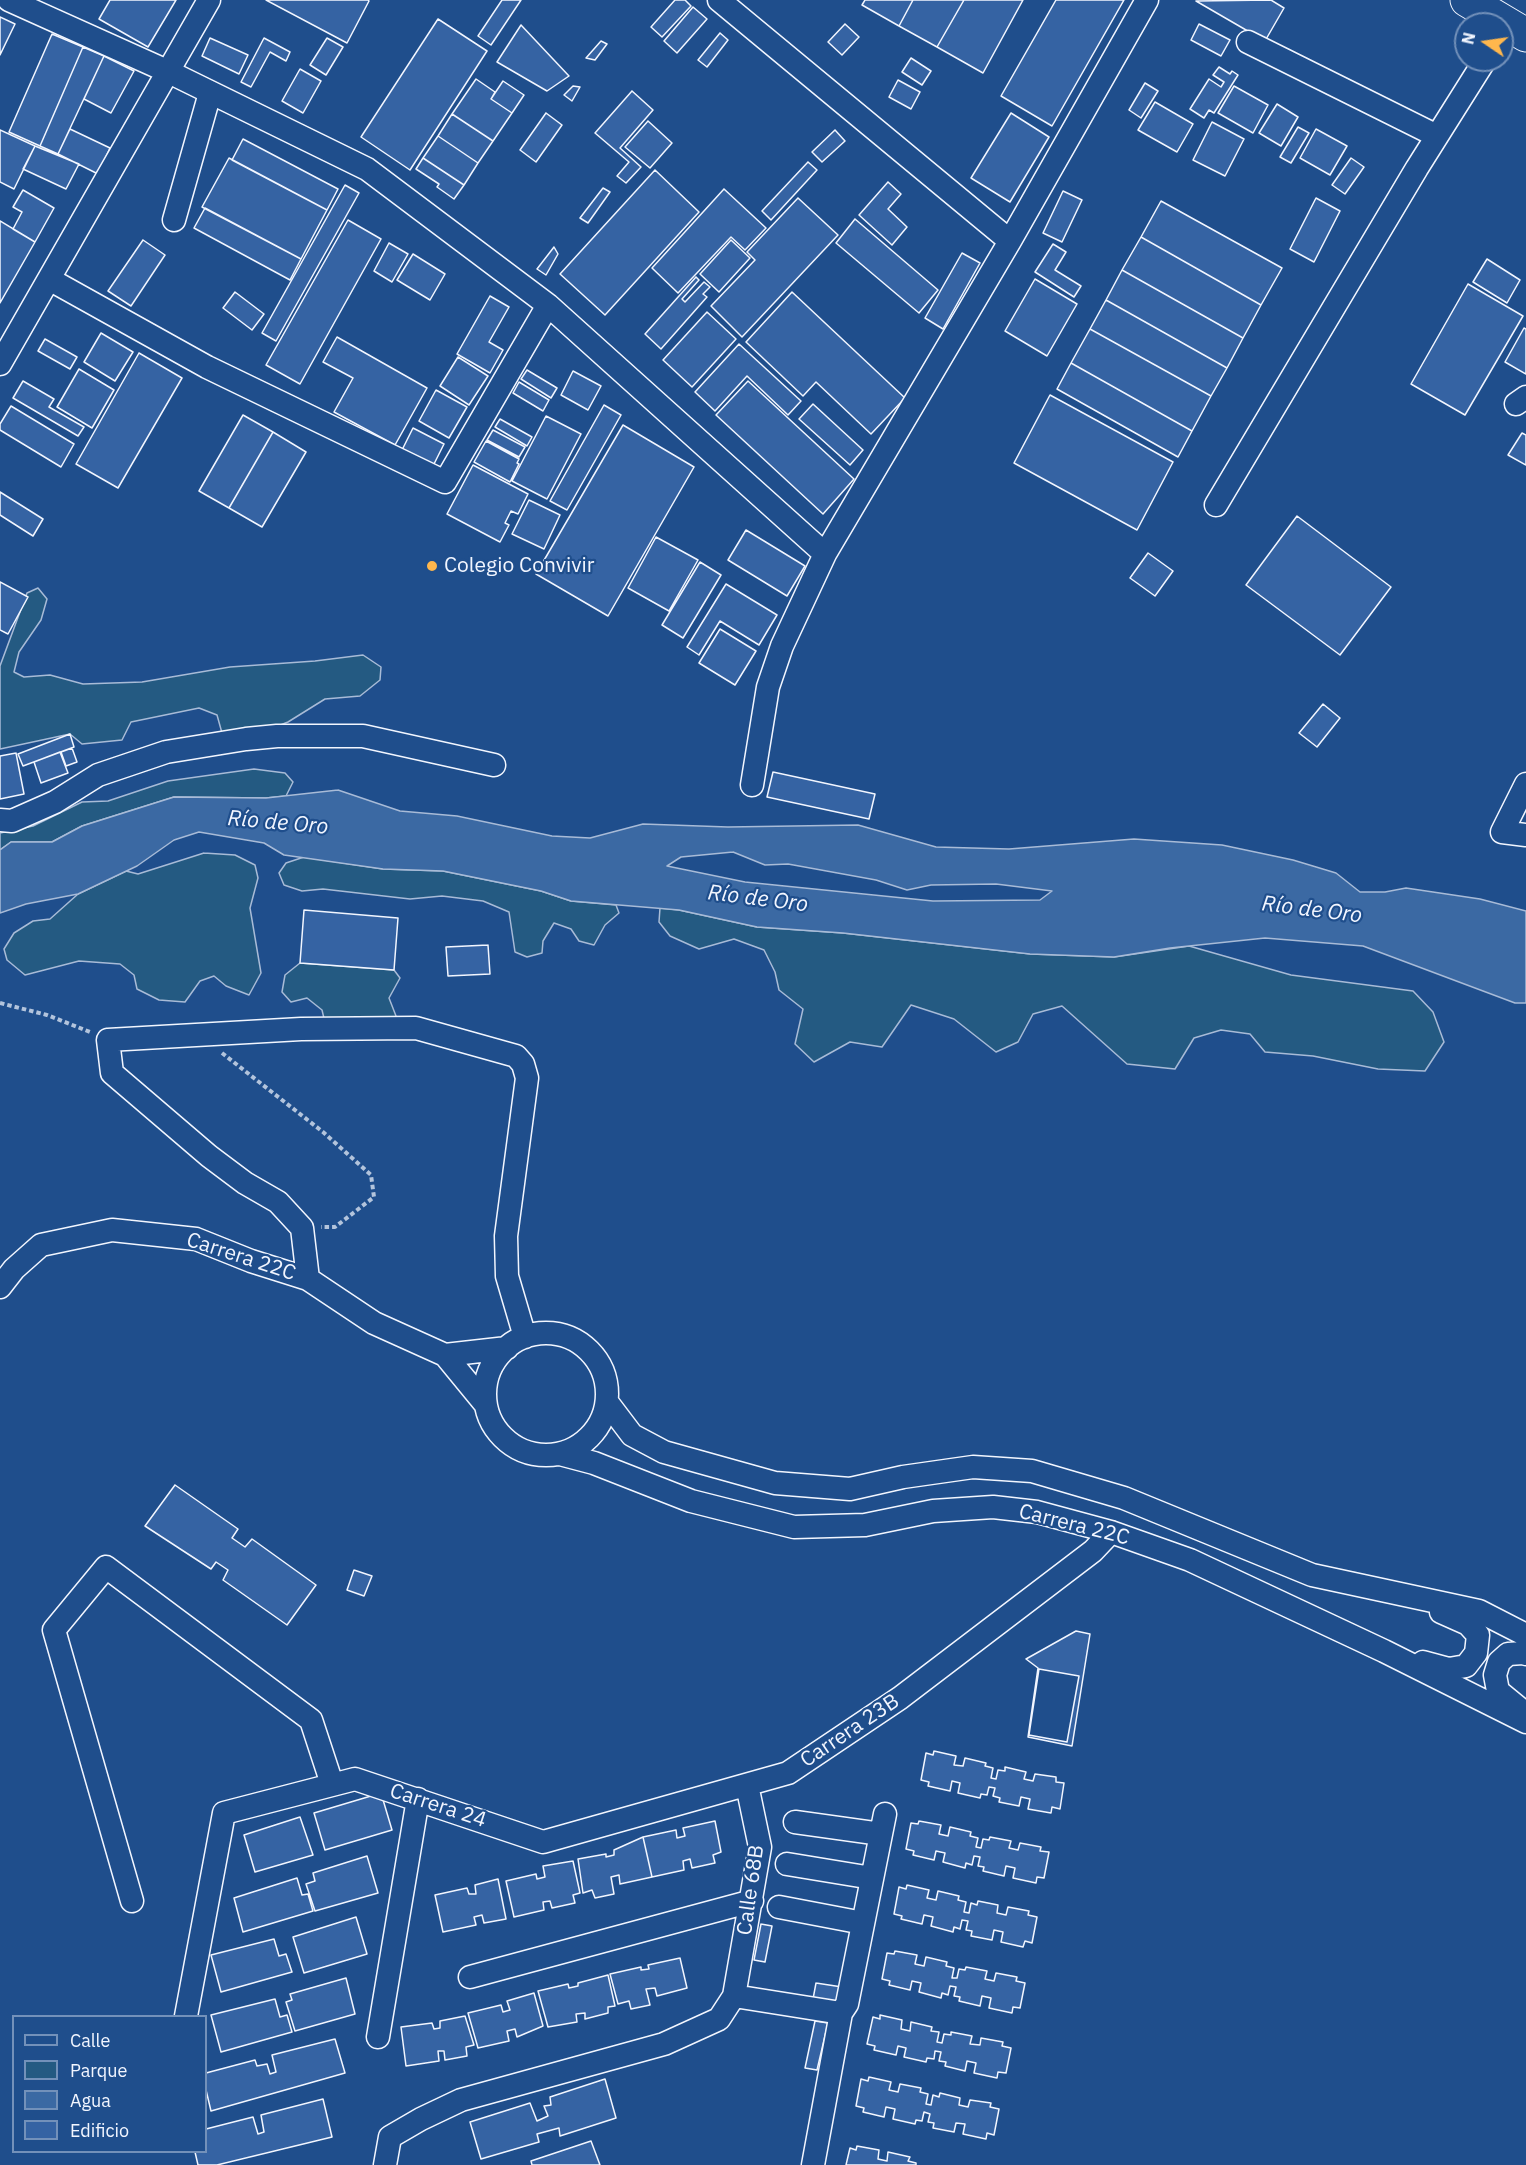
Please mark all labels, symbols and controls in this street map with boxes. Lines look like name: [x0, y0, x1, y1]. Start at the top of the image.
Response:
north arrow: [1454, 12, 1514, 72]
text: N: [1457, 31, 1479, 46]
place label: Colegio Convivir: [444, 553, 595, 579]
marker: Colegio Convivir: [425, 559, 439, 573]
water label: Río de Oro: [227, 805, 329, 841]
water label: Río de Oro: [706, 880, 810, 918]
water label: Río de Oro: [1260, 891, 1364, 929]
street label: Carrera 22C: [183, 1228, 299, 1286]
street label: Carrera 22C: [1016, 1499, 1132, 1551]
street label: Carrera 23B: [796, 1689, 904, 1773]
street label: Carrera 24: [387, 1779, 489, 1833]
street label: Calle 68B: [732, 1843, 770, 1937]
legend: [12, 2015, 207, 2153]
text: Calle: [70, 2029, 110, 2052]
text: Parque: [70, 2059, 127, 2082]
text: Agua: [70, 2089, 111, 2112]
text: Edificio: [70, 2119, 129, 2142]

